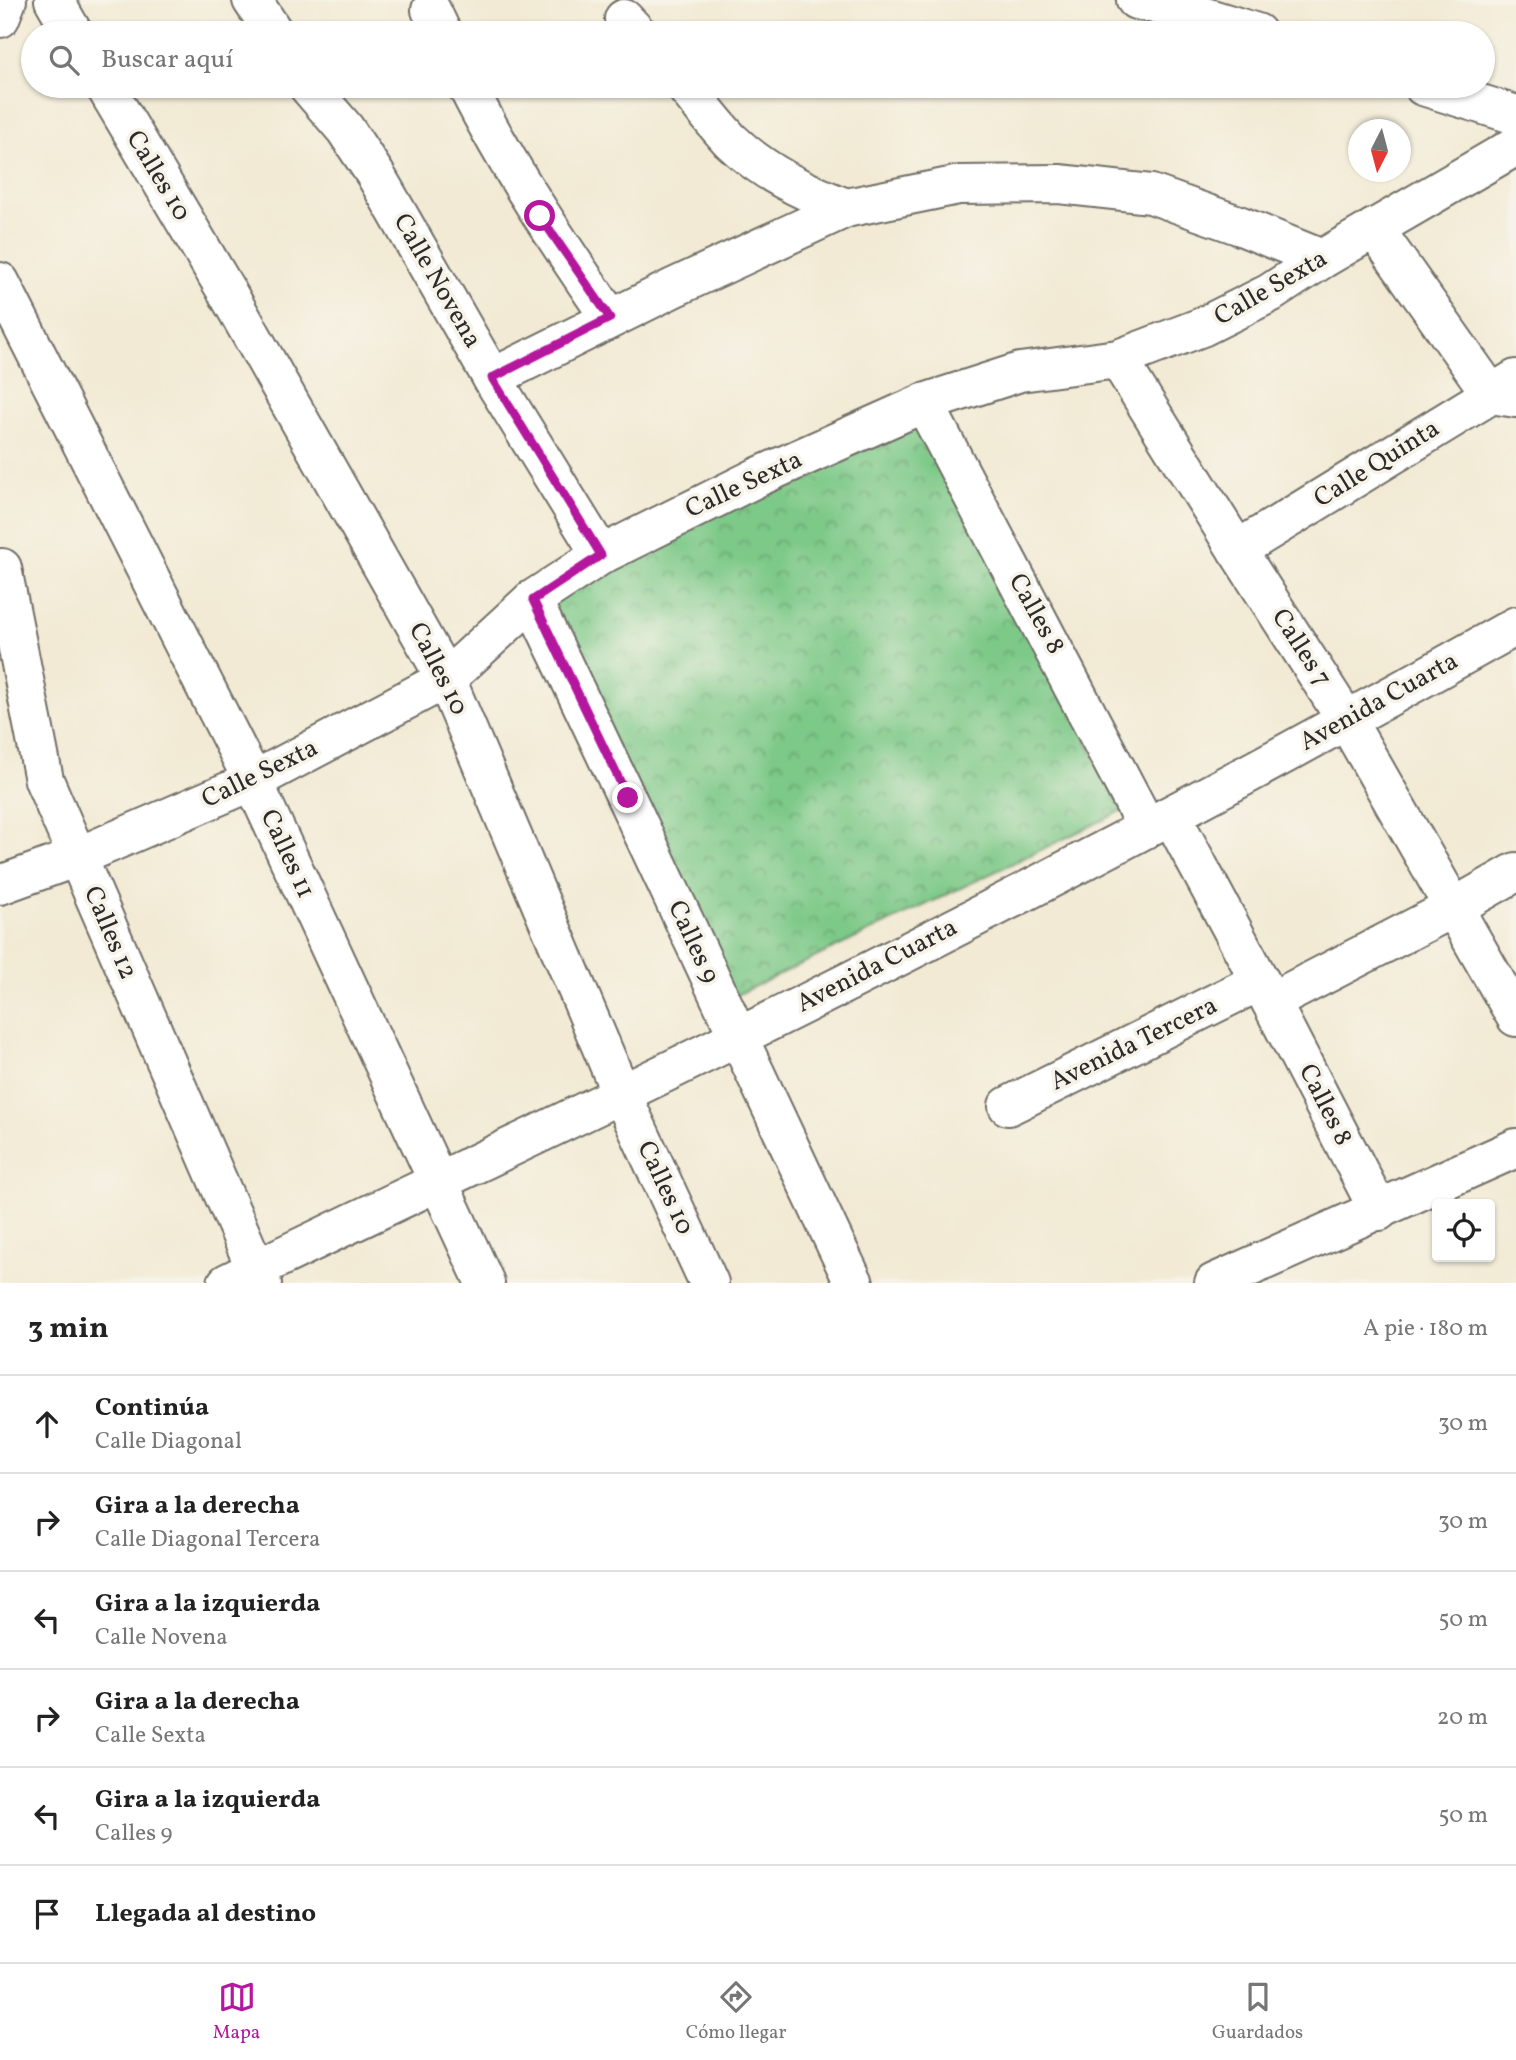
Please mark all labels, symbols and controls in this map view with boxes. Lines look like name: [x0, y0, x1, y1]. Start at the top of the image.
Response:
search box: [21, 21, 1495, 98]
icon: search: [45, 41, 83, 79]
text: Buscar aquí: [101, 42, 233, 78]
north arrow: [1348, 119, 1411, 182]
street label: Calles 10: [117, 124, 199, 228]
route start: [524, 200, 555, 231]
street label: Calle Novena: [384, 207, 490, 355]
street label: Calle Sexta: [1208, 241, 1334, 335]
street label: Calle Quinta: [1307, 411, 1447, 517]
street label: Calle Sexta: [680, 442, 808, 528]
street label: Calles 8: [999, 567, 1073, 661]
street label: Calles 7: [1262, 602, 1340, 694]
street label: Calles 10: [399, 616, 477, 722]
street label: Avenida Cuarta: [1293, 644, 1465, 760]
street label: Calle Sexta: [196, 730, 324, 818]
route end: [612, 782, 643, 813]
street label: Calles 11: [251, 804, 323, 904]
street label: Calles 12: [74, 881, 146, 985]
street label: Calles 9: [658, 895, 728, 989]
street label: Avenida Cuarta: [790, 910, 964, 1022]
street label: Avenida Tercera: [1044, 988, 1224, 1100]
street label: Calles 8: [1289, 1058, 1361, 1152]
street label: Calles 10: [628, 1135, 702, 1241]
map controls: [1432, 1199, 1495, 1262]
button: locate: [1432, 1199, 1495, 1262]
text: 3 min: [28, 1308, 109, 1350]
text: A pie · 180 m: [1363, 1313, 1488, 1345]
text: Continúa: [95, 1390, 209, 1426]
icon: ahead: [28, 1405, 66, 1443]
text: 30 m: [1438, 1408, 1488, 1440]
text: Calle Diagonal: [95, 1426, 242, 1458]
text: Gira a la derecha: [95, 1488, 300, 1524]
icon: right: [28, 1503, 66, 1541]
text: 30 m: [1438, 1506, 1488, 1538]
text: Calle Diagonal Tercera: [95, 1524, 321, 1556]
text: Gira a la izquierda: [95, 1586, 320, 1622]
icon: left: [28, 1601, 66, 1639]
text: 50 m: [1439, 1604, 1488, 1636]
text: Calle Novena: [95, 1622, 228, 1654]
text: Gira a la derecha: [95, 1684, 300, 1720]
icon: right: [28, 1699, 66, 1737]
text: 20 m: [1437, 1702, 1488, 1734]
text: Calle Sexta: [95, 1720, 206, 1752]
text: Gira a la izquierda: [95, 1782, 320, 1818]
icon: left: [28, 1797, 66, 1835]
text: 50 m: [1439, 1800, 1488, 1832]
text: Calles 9: [95, 1818, 173, 1850]
icon: arrive: [28, 1895, 66, 1933]
text: Llegada al destino: [95, 1896, 316, 1932]
tab: Mapa: [213, 1978, 260, 2046]
tab: Cómo llegar: [686, 1978, 787, 2046]
tab: Guardados: [1212, 1978, 1303, 2046]

